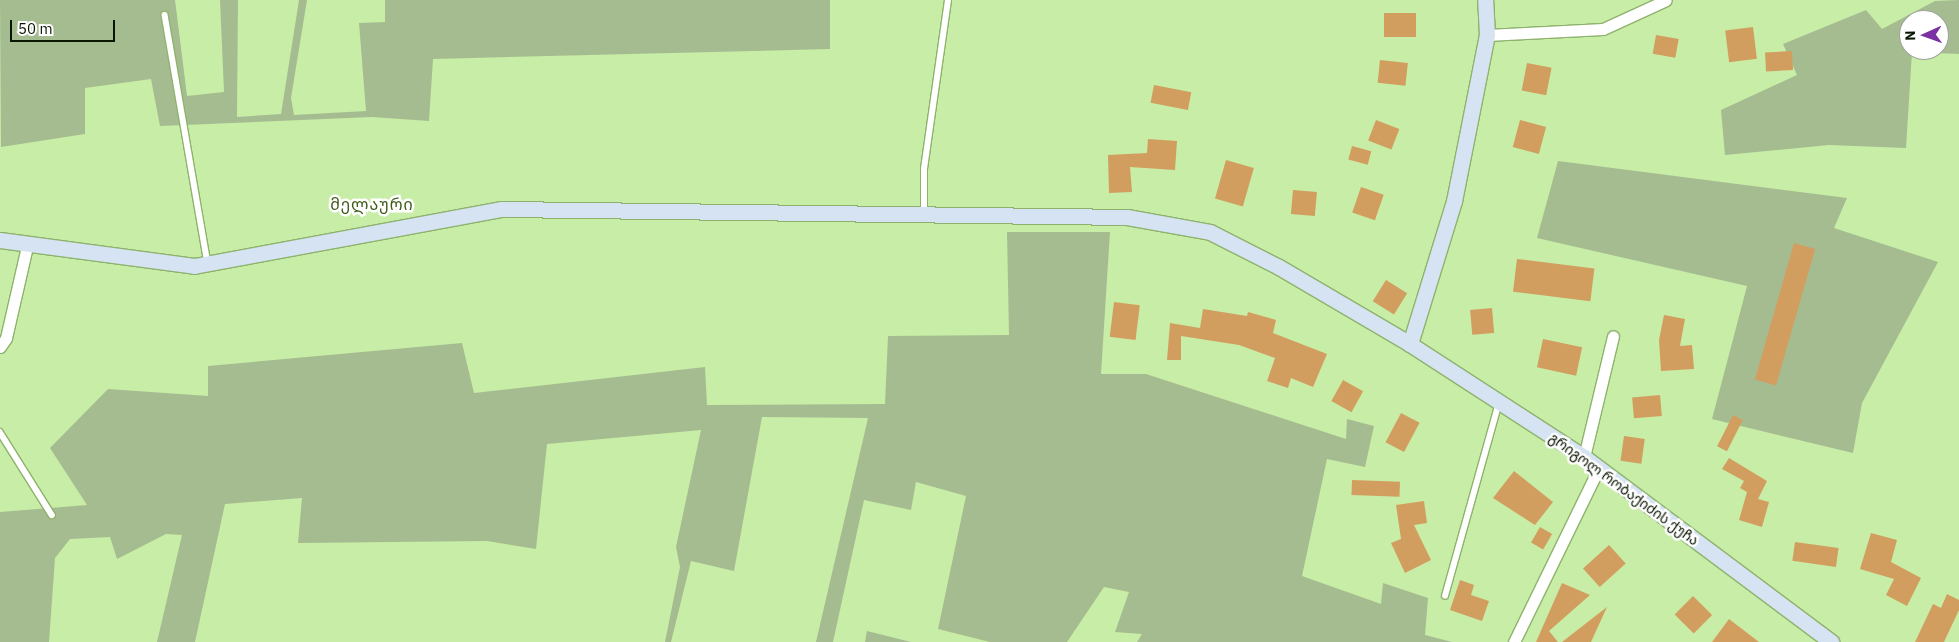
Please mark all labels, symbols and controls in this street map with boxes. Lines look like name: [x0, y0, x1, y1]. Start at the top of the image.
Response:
scale bar: [12, 10, 118, 42]
north arrow: [1899, 10, 1949, 60]
text: 50 m: [18, 19, 53, 38]
text: N: [1901, 30, 1919, 41]
district label: მელაური: [329, 194, 415, 214]
street label: გრიგოლ რობაქიძის ქუჩა: [1546, 429, 1702, 549]

